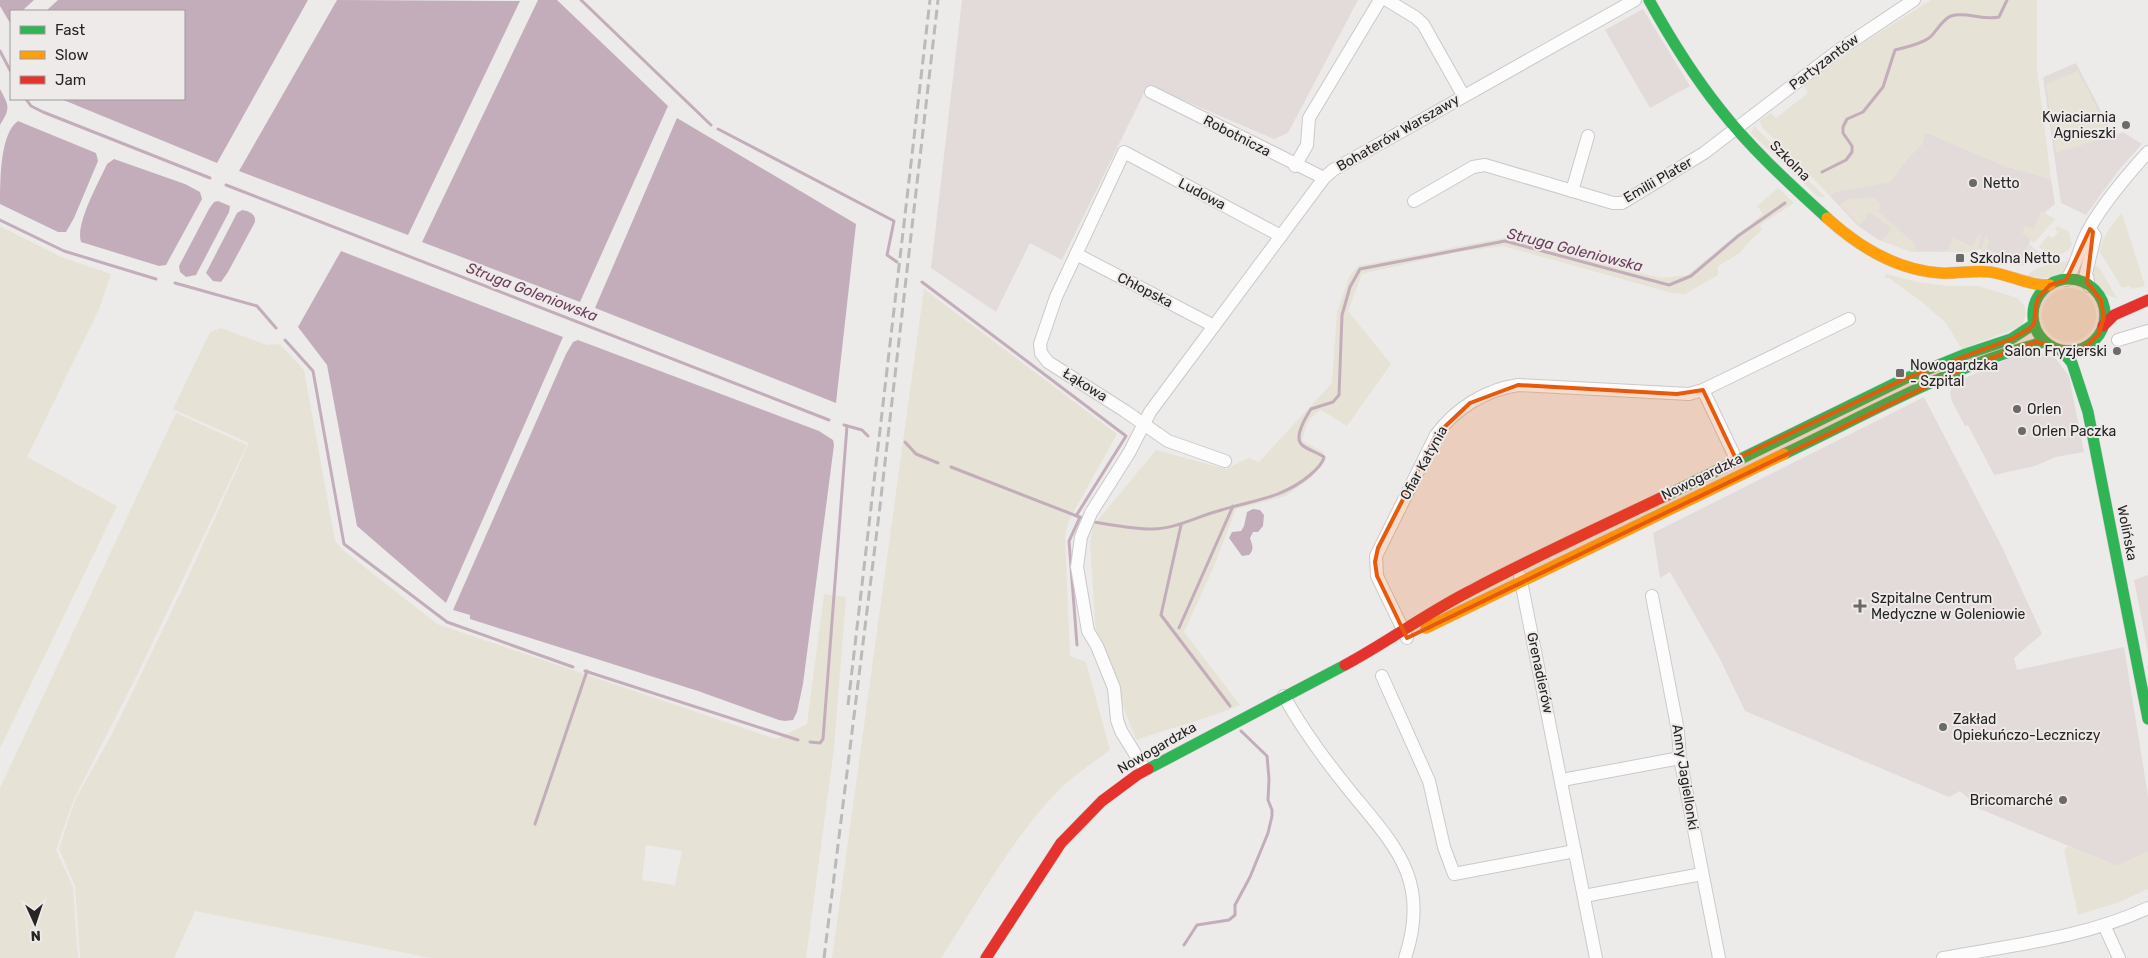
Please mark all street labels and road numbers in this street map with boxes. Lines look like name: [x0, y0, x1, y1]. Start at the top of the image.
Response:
street label: Partyzantów: [1786, 30, 1862, 94]
street label: Bohaterów Warszawy: [1334, 91, 1463, 175]
street label: Robotnicza: [1200, 112, 1274, 160]
street label: Szkolna: [1766, 137, 1814, 185]
street label: Emilii Plater: [1621, 153, 1696, 207]
street label: Ludowa: [1175, 175, 1229, 213]
street label: Chłopska: [1114, 269, 1176, 311]
street label: Łąkowa: [1060, 365, 1110, 405]
street label: Ofiar Katynia: [1397, 423, 1451, 503]
street label: Nowogardzka: [1659, 450, 1745, 504]
street label: Wolińska: [2113, 504, 2141, 562]
street label: Grenadierów: [1523, 631, 1557, 715]
street label: Nowogardzka: [1115, 719, 1199, 777]
street label: Anny Jagiellonki: [1668, 723, 1702, 831]

